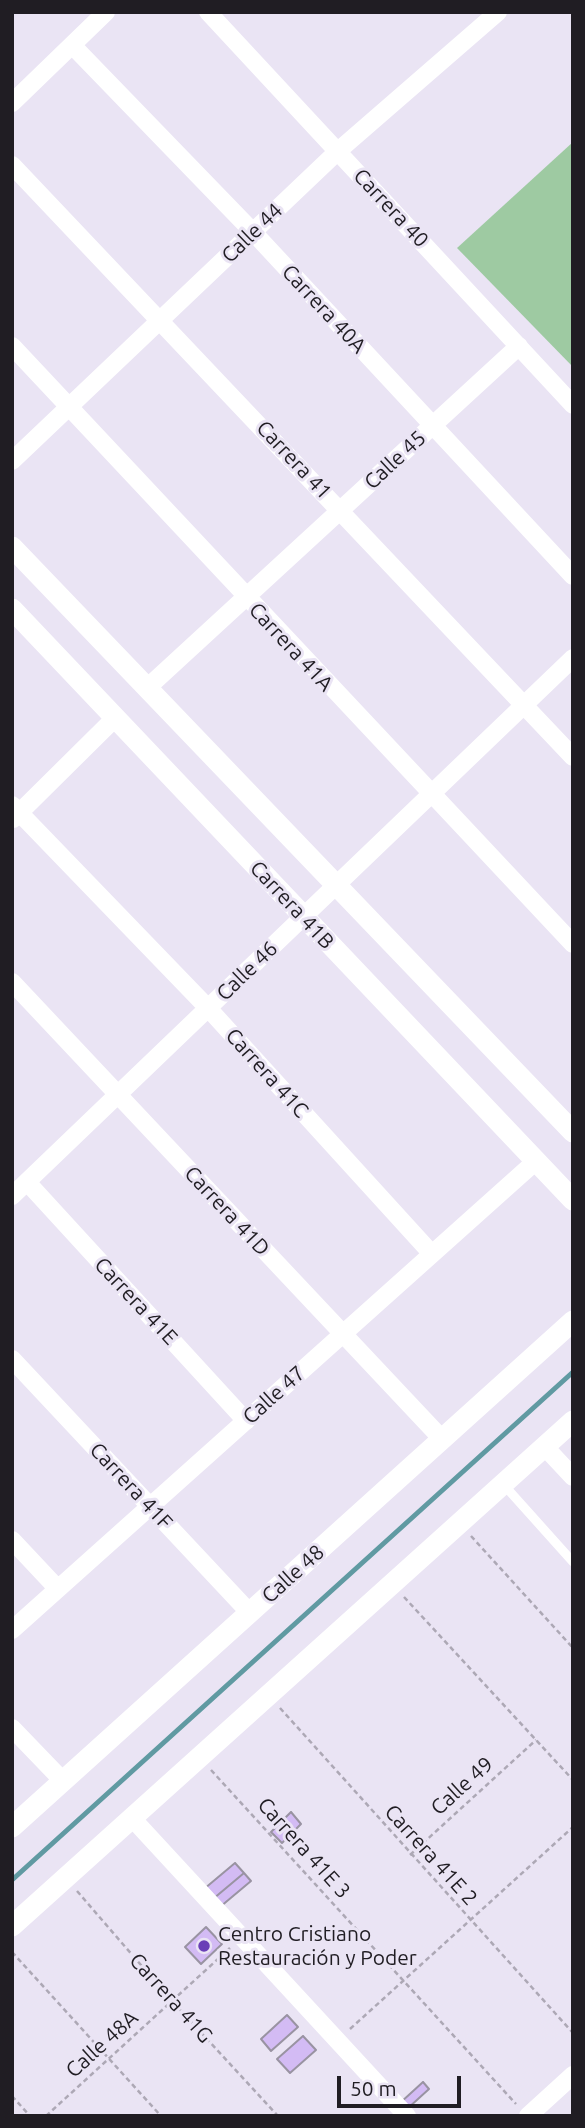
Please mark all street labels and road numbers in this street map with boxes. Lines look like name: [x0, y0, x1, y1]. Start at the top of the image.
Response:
street label: Carrera 40: [348, 163, 434, 253]
street label: Calle 44: [216, 198, 288, 268]
street label: Carrera 40A: [277, 259, 371, 359]
street label: Carrera 41: [251, 415, 337, 505]
street label: Calle 45: [359, 425, 431, 495]
street label: Carrera 41A: [244, 597, 338, 697]
street label: Carrera 41B: [245, 856, 339, 954]
street label: Calle 46: [211, 936, 283, 1006]
street label: Carrera 41C: [220, 1023, 314, 1123]
street label: Carrera 41D: [179, 1161, 275, 1261]
street label: Carrera 41E: [89, 1252, 183, 1350]
street label: Calle 47: [238, 1361, 310, 1429]
street label: Carrera 41F: [84, 1437, 178, 1535]
street label: Calle 48: [257, 1540, 329, 1608]
street label: Calle 49: [426, 1752, 498, 1820]
street label: Carrera 41E 3: [252, 1792, 356, 1904]
street label: Carrera 41E 2: [379, 1799, 483, 1911]
street label: Carrera 41G: [124, 1948, 218, 2048]
street label: Calle 48A: [61, 2005, 143, 2083]

